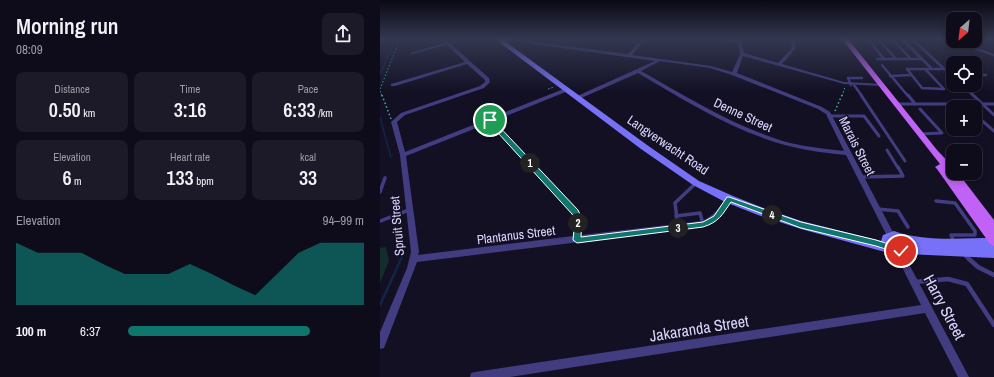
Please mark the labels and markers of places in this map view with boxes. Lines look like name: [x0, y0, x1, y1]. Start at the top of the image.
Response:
pin: [473, 103, 507, 137]
pin: 1: [520, 153, 540, 173]
pin: 4: [762, 205, 782, 225]
pin: 2: [568, 213, 588, 233]
pin: 3: [668, 218, 688, 238]
pin: [884, 234, 918, 268]

